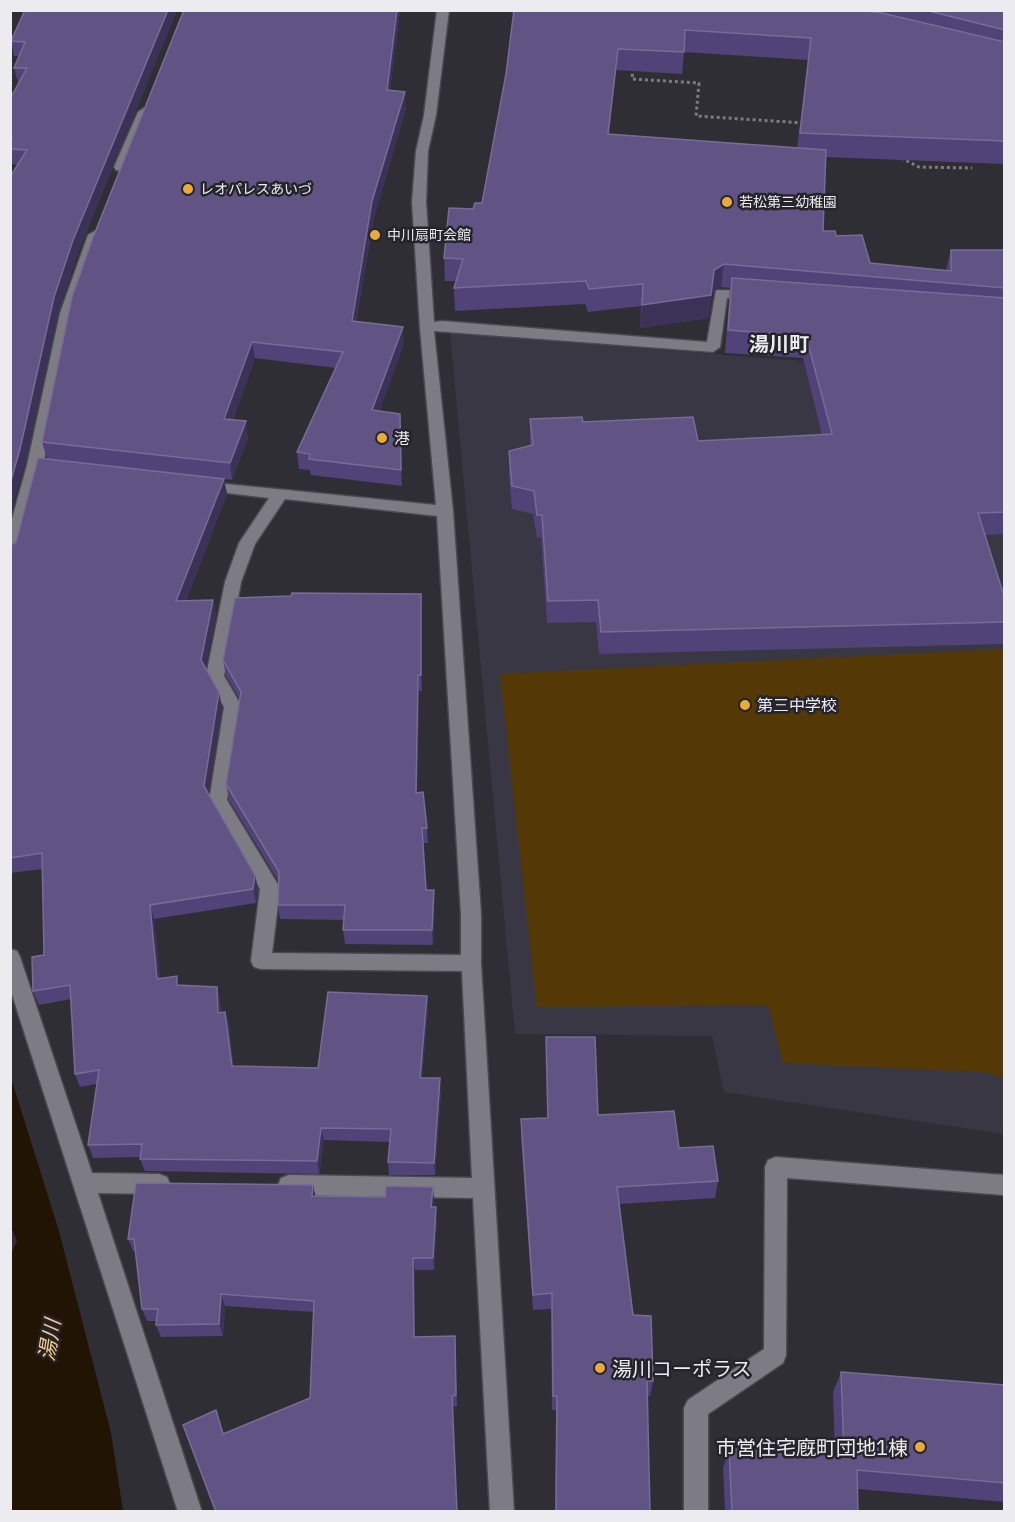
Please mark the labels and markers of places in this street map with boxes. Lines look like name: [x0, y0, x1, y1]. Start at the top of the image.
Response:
place label: レオパレスあいづ: [200, 180, 312, 198]
marker: レオパレスあいづ: [181, 182, 195, 196]
place label: 若松第三幼稚園: [739, 193, 837, 211]
marker: 若松第三幼稚園: [720, 195, 734, 209]
place label: 中川扇町会館: [387, 226, 471, 244]
marker: 中川扇町会館: [368, 228, 382, 242]
place label: 港: [394, 428, 410, 448]
marker: 港: [375, 431, 389, 445]
place label: 第三中学校: [757, 695, 837, 715]
marker: 第三中学校: [738, 698, 752, 712]
place label: 湯川コーポラス: [612, 1355, 752, 1382]
marker: 湯川コーポラス: [593, 1361, 607, 1375]
place label: 市営住宅廐町団地1棟: [716, 1434, 908, 1461]
marker: 市営住宅廐町団地1棟: [913, 1440, 927, 1454]

